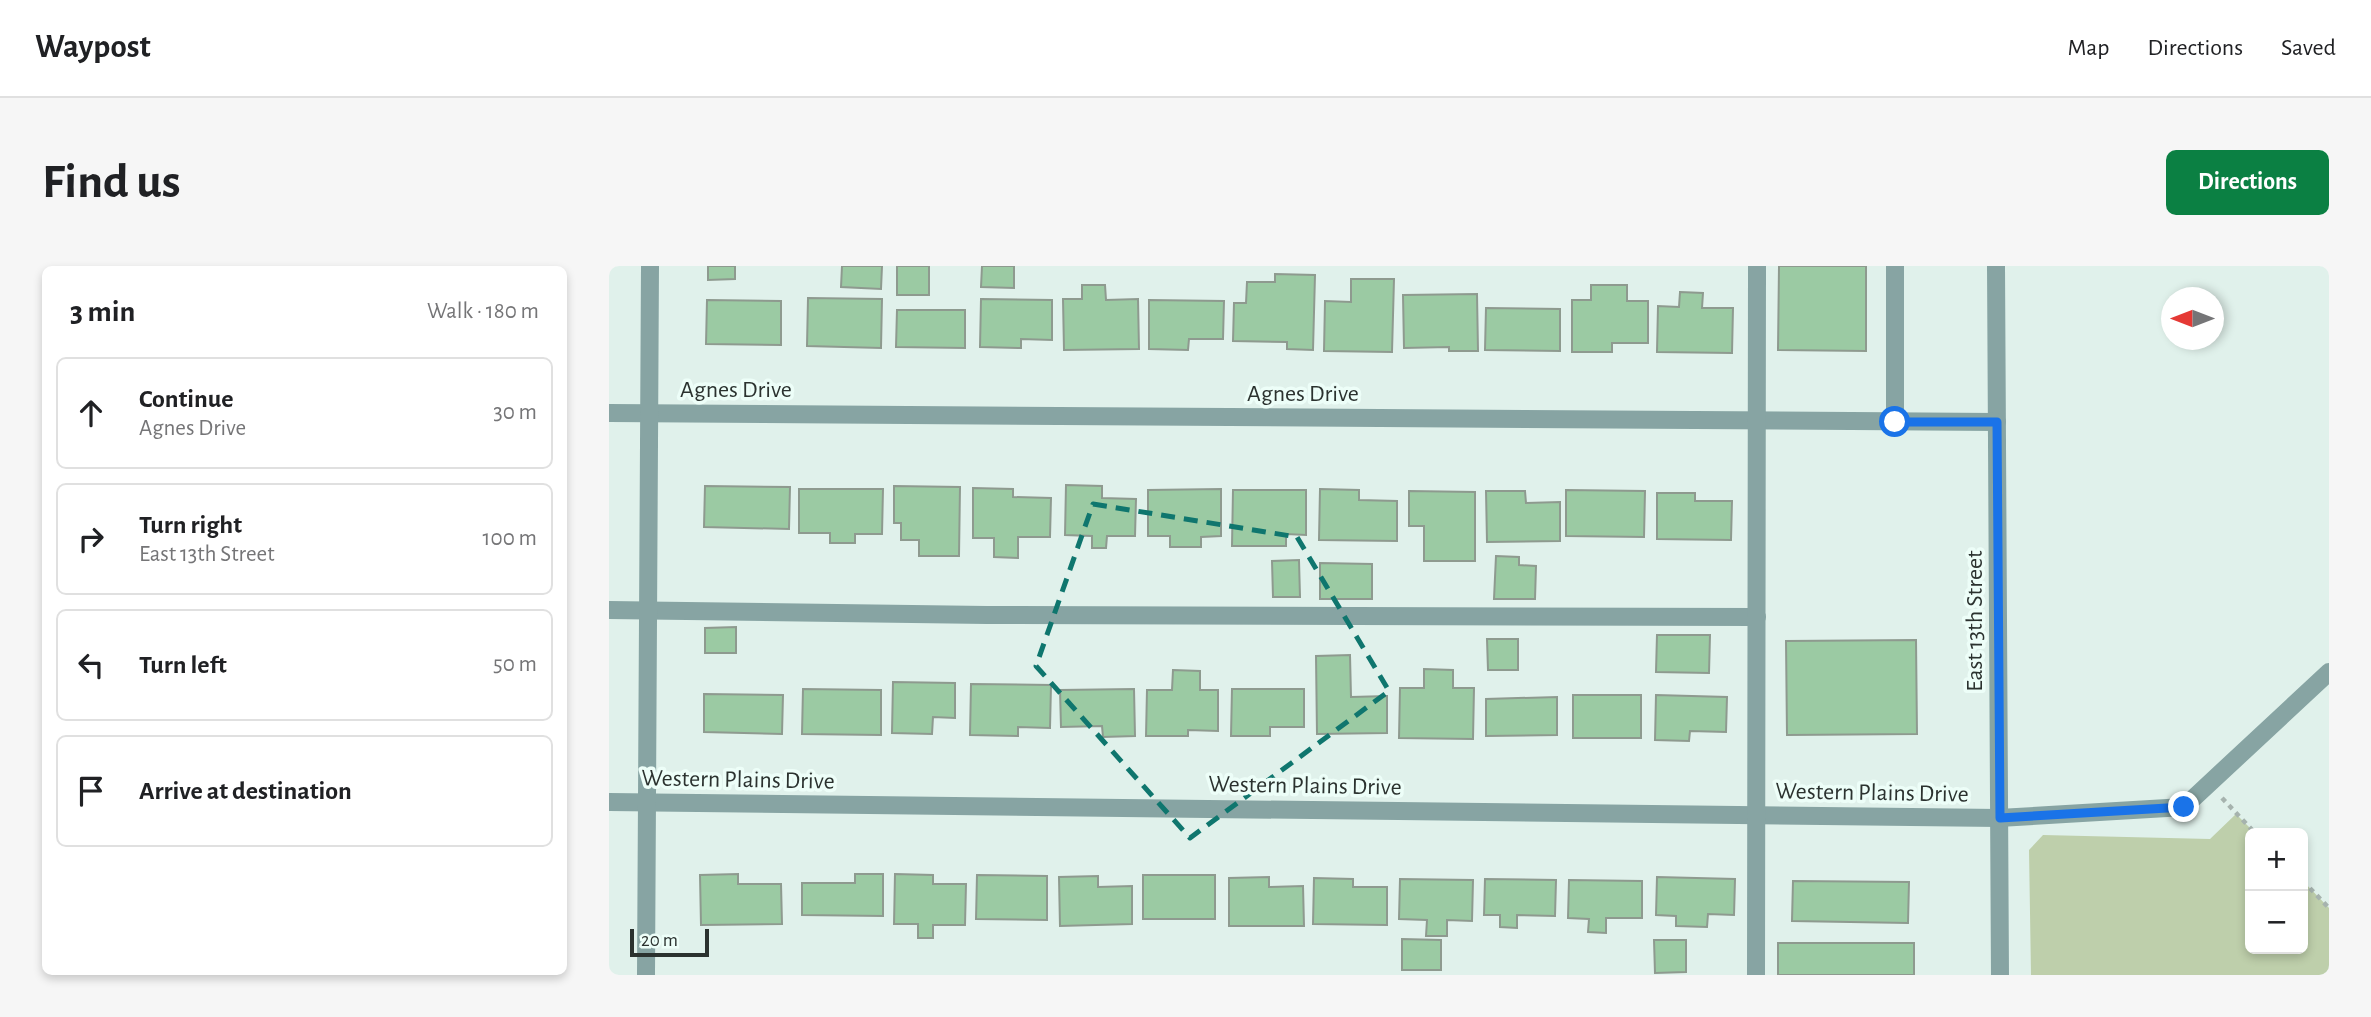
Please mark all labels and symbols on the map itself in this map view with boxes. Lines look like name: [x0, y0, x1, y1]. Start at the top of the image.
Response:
north arrow: [2161, 287, 2224, 350]
street label: Agnes Drive: [680, 378, 792, 402]
street label: Agnes Drive: [1247, 382, 1359, 406]
route start: [1879, 406, 1910, 437]
street label: East 13th Street: [1963, 550, 1987, 692]
street label: Western Plains Drive: [641, 766, 835, 794]
street label: Western Plains Drive: [1208, 772, 1402, 800]
street label: Western Plains Drive: [1775, 779, 1969, 807]
route end: [2168, 791, 2199, 822]
scale bar: [630, 926, 709, 958]

